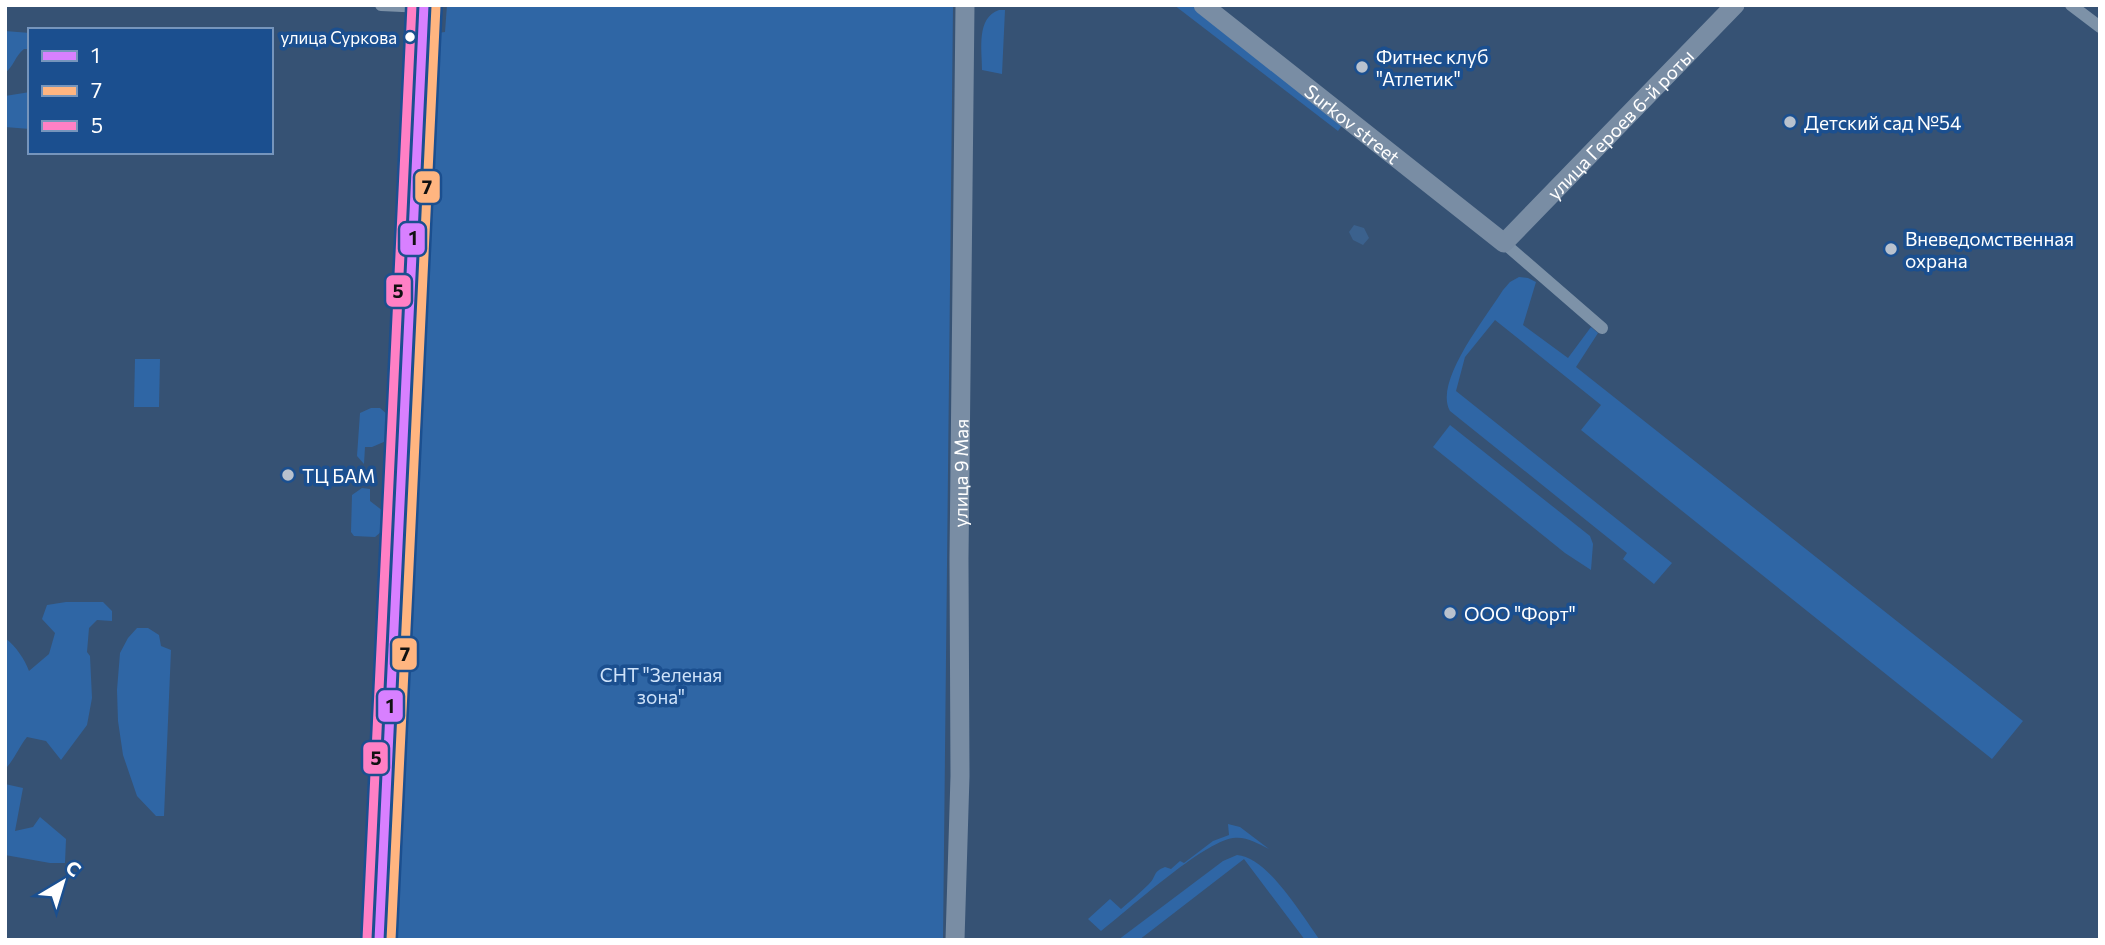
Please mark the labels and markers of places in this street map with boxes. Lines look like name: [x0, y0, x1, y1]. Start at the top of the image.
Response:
place label: улица Суркова: [281, 27, 397, 48]
marker: улица Суркова: [403, 30, 417, 44]
place label: Фитнес клуб "Атлетик": [1376, 45, 1488, 90]
marker: Фитнес клуб "Атлетик": [1354, 59, 1370, 75]
place label: Детский сад №54: [1804, 111, 1961, 134]
marker: Детский сад №54: [1782, 114, 1798, 130]
place label: Вневедомственная охрана: [1905, 227, 2074, 272]
marker: Вневедомственная охрана: [1883, 241, 1899, 257]
place label: ТЦ БАМ: [302, 464, 376, 487]
marker: ТЦ БАМ: [280, 467, 296, 483]
place label: ООО "Форт": [1464, 602, 1576, 625]
marker: ООО "Форт": [1442, 605, 1458, 621]

